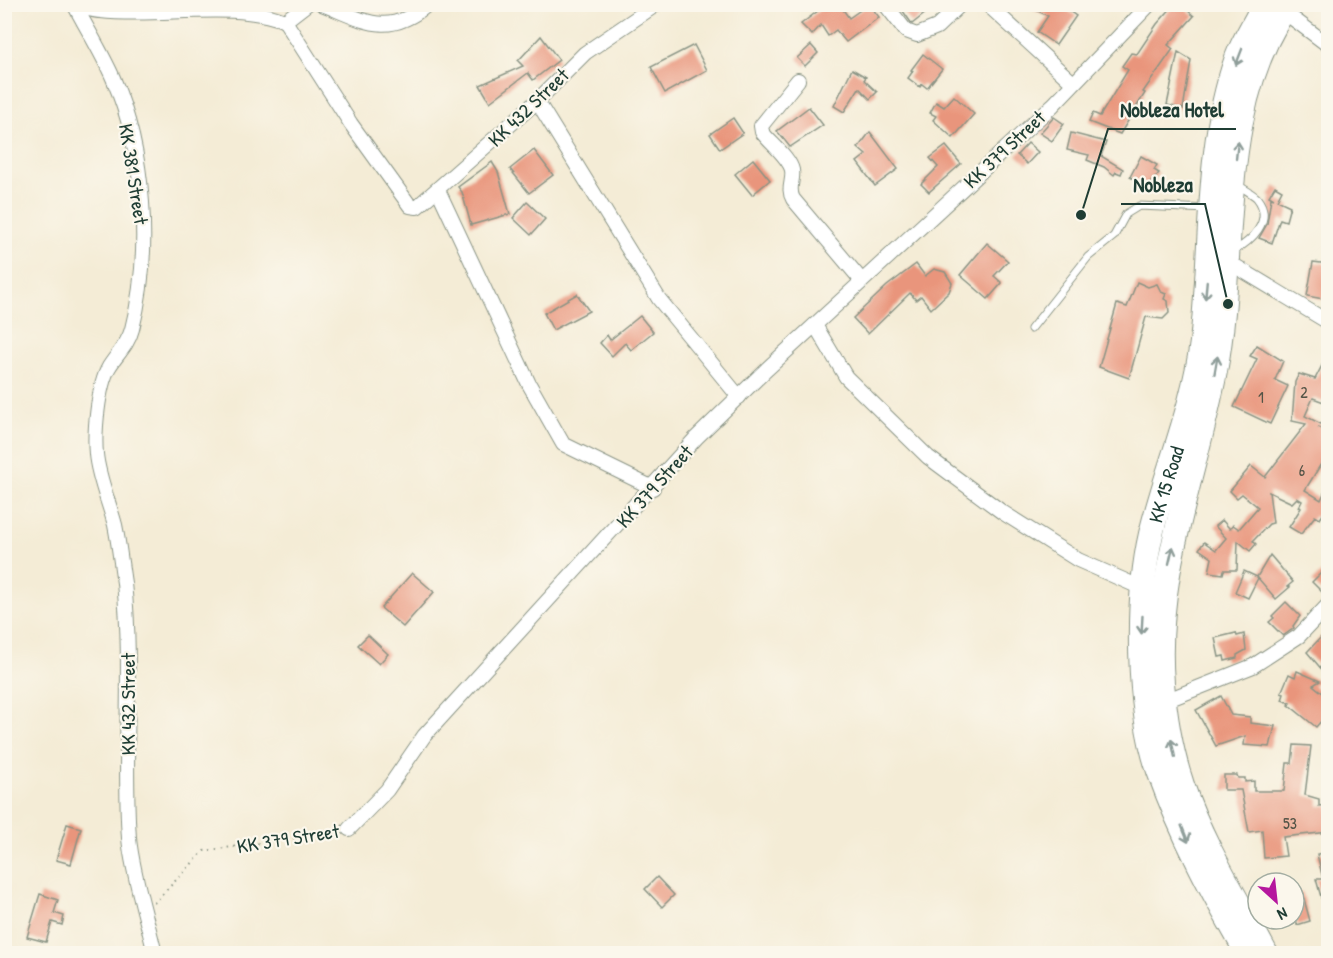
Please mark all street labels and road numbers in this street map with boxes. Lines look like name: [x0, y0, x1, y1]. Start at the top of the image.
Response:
street label: KK 432 Street: [482, 61, 575, 152]
street label: KK 379 Street: [957, 103, 1052, 194]
street label: KK 381 Street: [113, 122, 155, 227]
street label: KK 379 Street: [610, 438, 699, 533]
street label: KK 15 Road: [1141, 442, 1190, 525]
street label: KK 432 Street: [114, 652, 141, 755]
street label: KK 379 Street: [235, 816, 342, 859]

